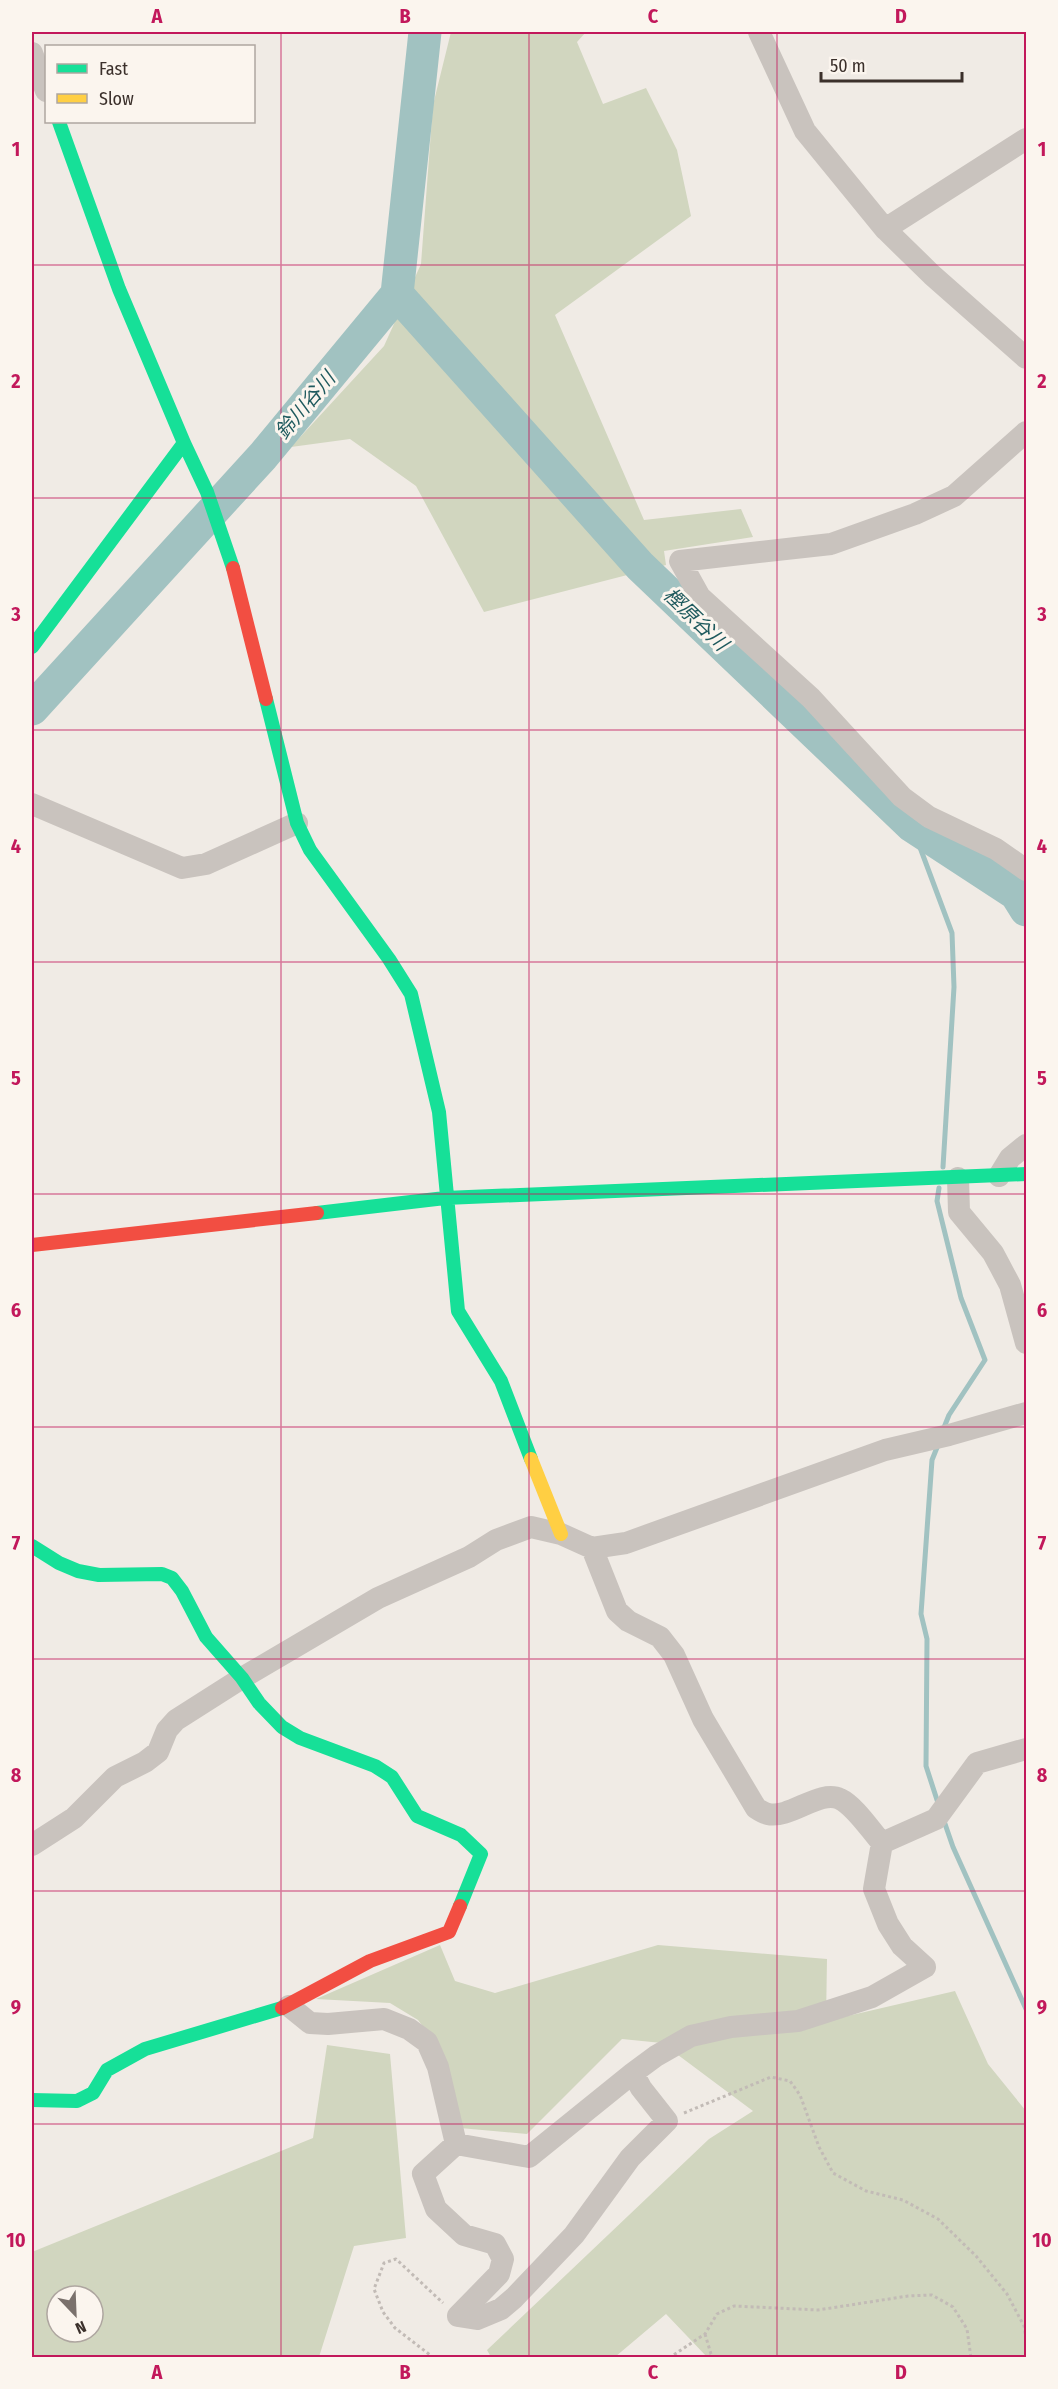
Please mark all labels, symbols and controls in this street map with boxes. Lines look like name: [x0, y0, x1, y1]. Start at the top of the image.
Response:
text: A: [151, 4, 164, 28]
text: B: [399, 4, 411, 28]
text: C: [648, 4, 659, 28]
text: D: [895, 4, 907, 28]
legend: [45, 45, 255, 123]
scale bar: [821, 45, 962, 83]
text: 50 m: [830, 55, 866, 77]
text: Fast: [99, 58, 128, 80]
text: Slow: [99, 88, 134, 110]
text: 1: [12, 137, 20, 161]
text: 1: [1038, 137, 1046, 161]
water label: 鈴川谷川: [270, 365, 341, 443]
text: 2: [10, 369, 21, 393]
text: 2: [1036, 369, 1047, 393]
water label: 樫原谷川: [659, 583, 735, 657]
text: 3: [10, 602, 21, 626]
text: 3: [1036, 602, 1047, 626]
text: 4: [11, 834, 21, 858]
text: 4: [1037, 834, 1047, 858]
text: 5: [11, 1066, 21, 1090]
text: 5: [1037, 1066, 1047, 1090]
text: 6: [11, 1298, 21, 1322]
text: 6: [1037, 1298, 1047, 1322]
text: 7: [12, 1531, 21, 1555]
text: 7: [1038, 1531, 1047, 1555]
text: 8: [11, 1763, 22, 1787]
text: 8: [1037, 1763, 1048, 1787]
text: 9: [11, 1995, 21, 2019]
text: 9: [1037, 1995, 1047, 2019]
text: 10: [6, 2228, 26, 2252]
text: 10: [1032, 2228, 1052, 2252]
north arrow: [45, 2284, 105, 2344]
text: N: [73, 2317, 89, 2338]
text: A: [151, 2360, 164, 2384]
text: B: [399, 2360, 411, 2384]
text: C: [648, 2360, 659, 2384]
text: D: [895, 2360, 907, 2384]

